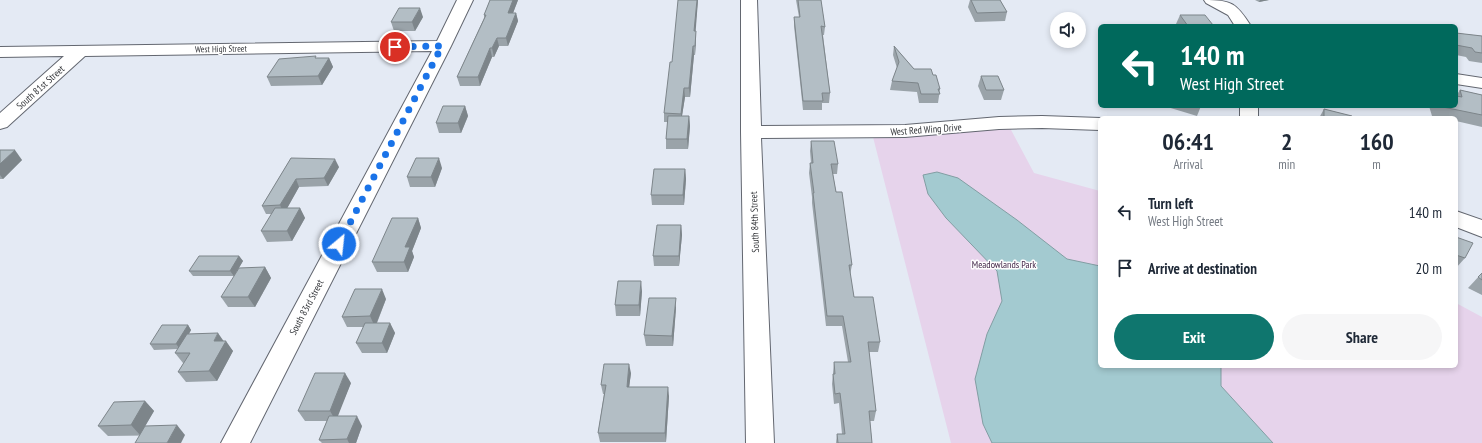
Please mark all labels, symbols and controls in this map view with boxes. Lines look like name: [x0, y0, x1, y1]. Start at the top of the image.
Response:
map controls: [1050, 12, 1086, 48]
button: sound: [1050, 12, 1086, 48]
pin: [378, 30, 412, 64]
icon: arrive: [384, 36, 406, 58]
text: 140 m: [1180, 36, 1244, 73]
icon: left: [1114, 40, 1166, 92]
street label: West High Street: [195, 43, 248, 54]
street label: South 81st Street: [14, 62, 67, 112]
text: West High Street: [1180, 72, 1284, 95]
street label: West Red Wing Drive: [890, 121, 962, 138]
text: 06:41: [1162, 126, 1214, 157]
text: 2: [1281, 126, 1292, 157]
text: 160: [1359, 126, 1394, 157]
text: Arrival: [1173, 156, 1203, 173]
text: min: [1278, 156, 1295, 173]
text: m: [1372, 156, 1381, 173]
street label: South 84th Street: [747, 191, 762, 253]
text: Turn left: [1148, 194, 1193, 213]
icon: left: [1114, 201, 1136, 223]
text: 140 m: [1409, 203, 1442, 222]
text: West High Street: [1148, 213, 1223, 230]
position arrow: [318, 223, 360, 265]
icon: arrive: [1114, 257, 1136, 279]
park label: Meadowlands Park: [972, 258, 1036, 271]
text: Arrive at destination: [1148, 259, 1257, 278]
text: 20 m: [1416, 259, 1442, 278]
street label: South 83rd Street: [286, 277, 327, 337]
button: Exit: [1114, 314, 1274, 360]
button: Share: [1282, 314, 1442, 360]

